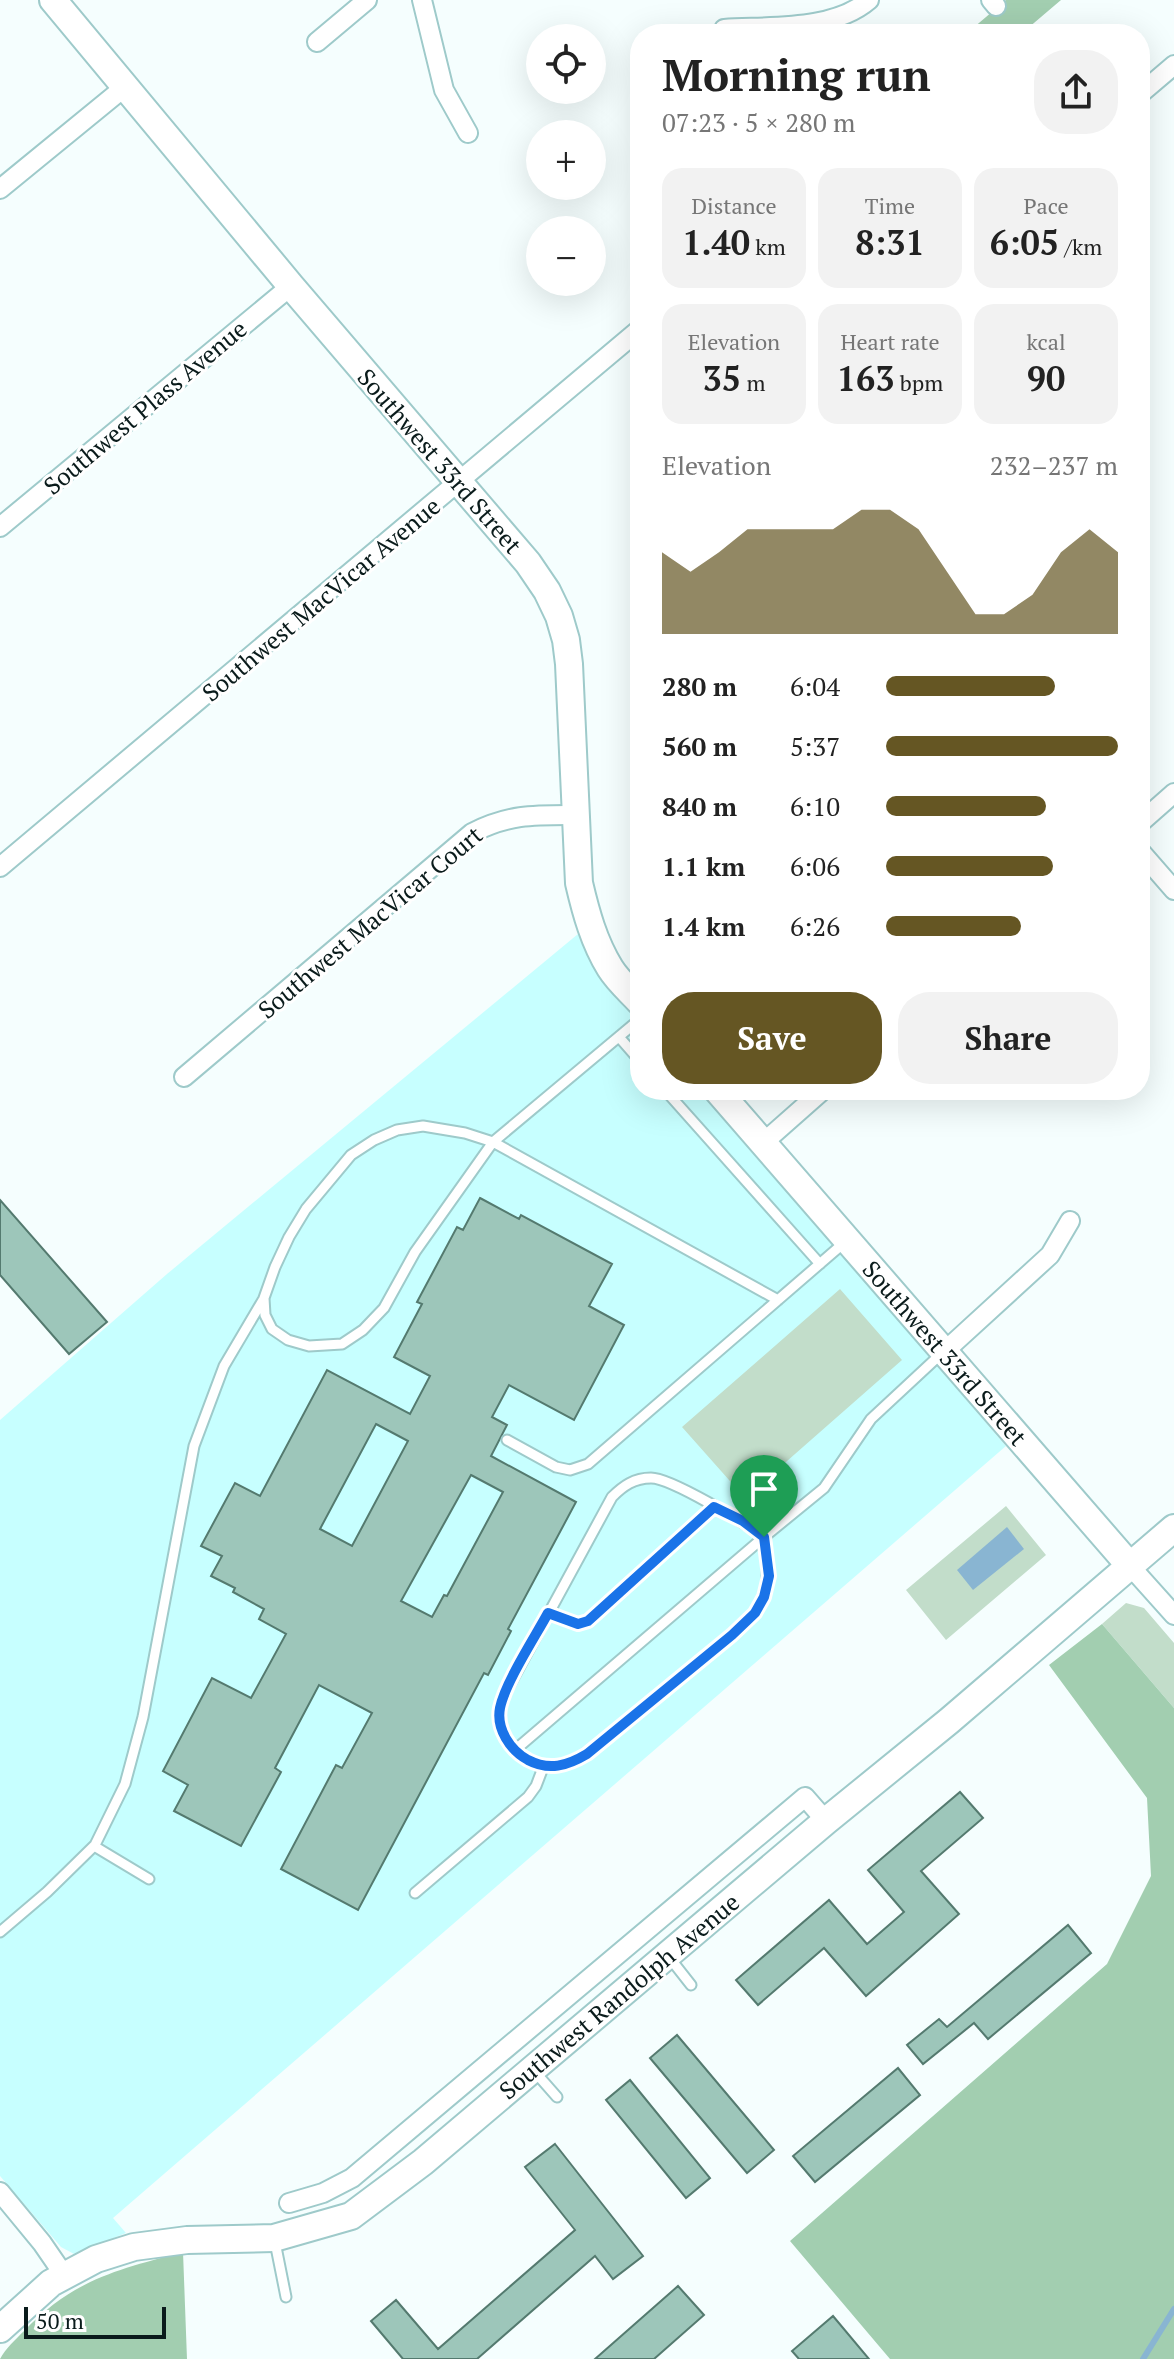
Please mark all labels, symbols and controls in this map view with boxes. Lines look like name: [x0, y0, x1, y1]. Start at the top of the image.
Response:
map controls: [526, 24, 606, 296]
button: locate: [526, 24, 606, 104]
text: Morning run: [662, 45, 931, 104]
button: share: [1034, 50, 1118, 134]
text: 07:23 · 5 × 280 m: [662, 105, 856, 139]
button: +: [526, 120, 606, 200]
text: Distance: [692, 191, 777, 220]
text: Time: [865, 191, 915, 220]
text: Pace: [1023, 191, 1069, 220]
button: −: [526, 216, 606, 296]
text: 1.40: [682, 220, 750, 265]
text: 8:31: [855, 220, 925, 265]
text: 6:05: [990, 220, 1059, 265]
text: km: [750, 232, 786, 261]
text: /km: [1059, 232, 1102, 261]
street label: Southwest Plass Avenue: [37, 313, 253, 501]
text: Elevation: [688, 327, 780, 356]
text: Heart rate: [841, 327, 939, 356]
text: kcal: [1026, 327, 1066, 356]
text: 35: [703, 356, 741, 401]
text: 163: [837, 356, 894, 401]
text: 90: [1027, 356, 1065, 401]
street label: Southwest 33rd Street: [351, 362, 529, 560]
text: m: [741, 368, 765, 397]
text: bpm: [894, 368, 943, 397]
text: Elevation: [662, 448, 771, 482]
text: 232–237 m: [990, 448, 1118, 482]
street label: Southwest MacVicar Avenue: [195, 490, 447, 708]
text: 280 m: [662, 669, 737, 703]
text: 6:04: [790, 669, 840, 703]
text: 560 m: [662, 729, 737, 763]
text: 5:37: [790, 729, 840, 763]
text: 840 m: [662, 789, 737, 823]
text: 6:10: [790, 789, 840, 823]
street label: Southwest MacVicar Court: [251, 819, 489, 1025]
text: 1.1 km: [662, 849, 745, 883]
text: 6:06: [790, 849, 840, 883]
text: 1.4 km: [662, 909, 745, 943]
text: 6:26: [790, 909, 840, 943]
button: Save: [662, 992, 882, 1084]
button: Share: [898, 992, 1118, 1084]
street label: Southwest 33rd Street: [856, 1254, 1034, 1452]
pin: [730, 1455, 798, 1537]
icon: arrive: [742, 1467, 786, 1511]
street label: Southwest Randolph Avenue: [492, 1886, 746, 2106]
scale bar: [24, 2303, 166, 2339]
text: 50 m: [36, 2306, 84, 2335]

